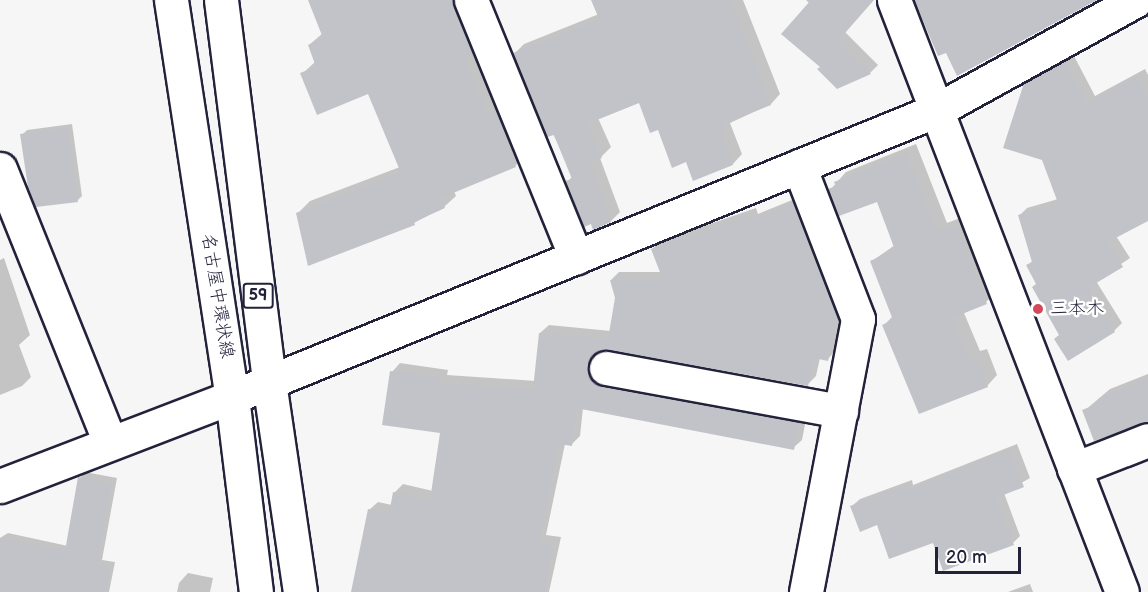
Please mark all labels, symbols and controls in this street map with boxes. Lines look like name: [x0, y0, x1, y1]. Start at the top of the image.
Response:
street label: 名古屋中環状線: [196, 232, 238, 360]
road number: 59: [242, 283, 274, 309]
place label: 三本木: [1050, 298, 1104, 320]
marker: 三本木: [1031, 302, 1045, 316]
scale bar: [938, 535, 1024, 573]
text: 20 m: [946, 547, 987, 568]

